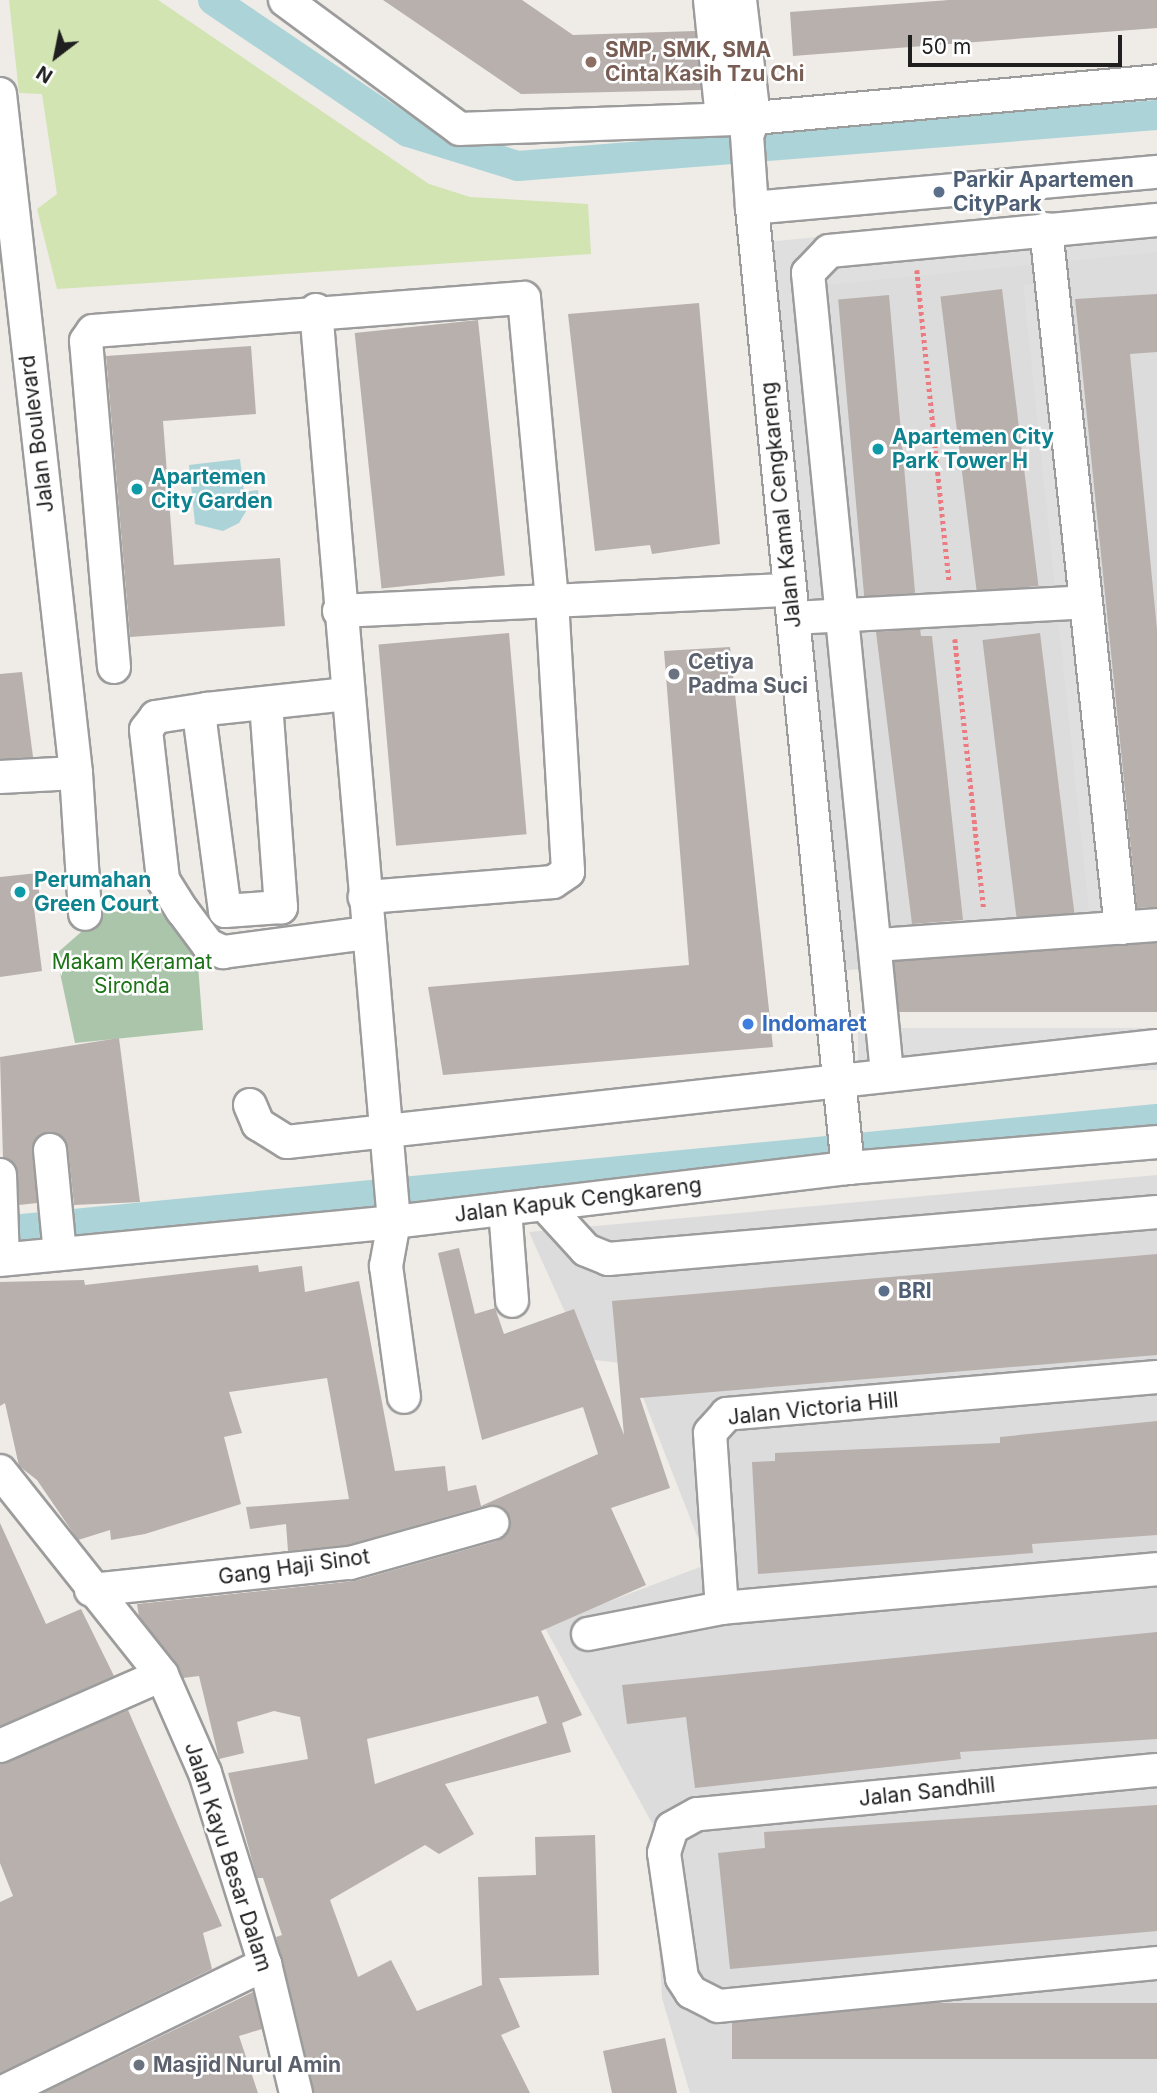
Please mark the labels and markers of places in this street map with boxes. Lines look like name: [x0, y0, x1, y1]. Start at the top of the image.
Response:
place label: SMP, SMK, SMA Cinta Kasih Tzu Chi: [605, 37, 804, 87]
marker: SMP, SMK, SMA Cinta Kasih Tzu Chi: [583, 54, 599, 70]
place label: Parkir Apartemen CityPark: [953, 167, 1134, 217]
marker: Parkir Apartemen CityPark: [931, 184, 947, 200]
place label: Apartemen City Park Tower H: [892, 424, 1054, 474]
marker: Apartemen City Park Tower H: [870, 441, 886, 457]
place label: Apartemen City Garden: [151, 464, 273, 514]
marker: Apartemen City Garden: [129, 481, 145, 497]
place label: Cetiya Padma Suci: [688, 649, 808, 699]
marker: Cetiya Padma Suci: [666, 666, 682, 682]
place label: Perumahan Green Court: [34, 867, 159, 917]
marker: Perumahan Green Court: [12, 884, 28, 900]
place label: Indomaret: [762, 1011, 867, 1037]
marker: Indomaret: [740, 1016, 756, 1032]
place label: BRI: [898, 1278, 932, 1304]
marker: BRI: [876, 1283, 892, 1299]
place label: Masjid Nurul Amin: [153, 2052, 341, 2078]
marker: Masjid Nurul Amin: [131, 2057, 147, 2073]

